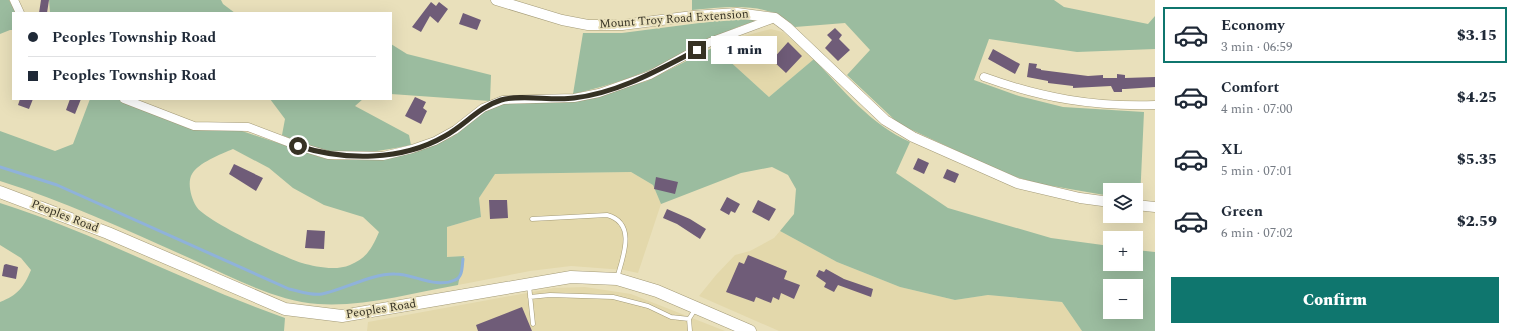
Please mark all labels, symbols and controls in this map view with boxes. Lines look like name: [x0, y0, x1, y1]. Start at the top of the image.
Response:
street label: Mount Troy Road Extension: [599, 4, 749, 34]
text: Economy: [1221, 14, 1285, 37]
icon: car: [1173, 17, 1209, 53]
text: $3.15: [1457, 24, 1497, 47]
text: Peoples Township Road: [52, 26, 216, 49]
callout: 1 min: [711, 36, 777, 64]
text: 3 min · 06:59: [1221, 37, 1293, 57]
text: 1 min: [726, 40, 762, 60]
route end: [688, 41, 706, 59]
text: Peoples Township Road: [52, 64, 216, 87]
text: Comfort: [1221, 76, 1279, 99]
icon: car: [1173, 79, 1209, 115]
text: $4.25: [1457, 86, 1497, 109]
text: 4 min · 07:00: [1221, 99, 1293, 119]
route start: [289, 137, 307, 155]
text: XL: [1221, 138, 1242, 161]
icon: car: [1173, 141, 1209, 177]
text: $5.35: [1457, 148, 1497, 171]
text: 5 min · 07:01: [1221, 161, 1293, 181]
map controls: [1103, 183, 1143, 319]
button: layers: [1103, 183, 1143, 223]
street label: Peoples Road: [28, 194, 102, 238]
text: Green: [1221, 200, 1263, 223]
icon: car: [1173, 203, 1209, 239]
text: $2.59: [1457, 210, 1497, 233]
text: 6 min · 07:02: [1221, 223, 1293, 243]
button: +: [1103, 231, 1143, 271]
button: Confirm: [1171, 277, 1499, 323]
button: −: [1103, 279, 1143, 319]
street label: Peoples Road: [344, 294, 418, 324]

